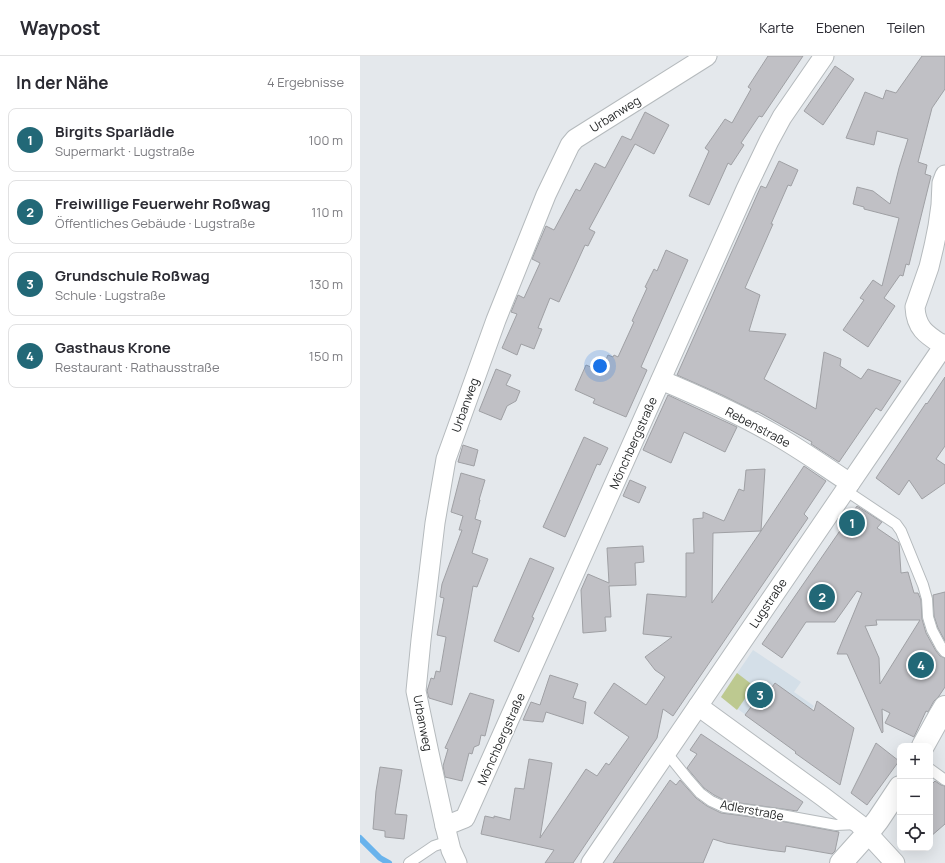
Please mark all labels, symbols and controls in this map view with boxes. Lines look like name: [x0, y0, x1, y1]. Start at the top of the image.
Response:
text: Waypost: [20, 15, 100, 41]
text: Karte: [759, 18, 794, 37]
text: Ebenen: [816, 18, 865, 37]
text: Teilen: [887, 18, 925, 37]
text: In der Nähe: [16, 71, 109, 94]
text: 4 Ergebnisse: [267, 73, 344, 91]
street label: Urbanweg: [586, 92, 644, 136]
text: Birgits Sparlädle: [55, 121, 175, 142]
text: 1: [27, 131, 33, 149]
text: 100 m: [308, 131, 343, 149]
text: Supermarkt · Lugstraße: [55, 142, 195, 160]
text: Freiwillige Feuerwehr Roßwag: [55, 193, 270, 214]
text: 2: [26, 203, 34, 221]
text: 110 m: [311, 203, 343, 221]
text: Öffentliches Gebäude · Lugstraße: [55, 214, 255, 232]
text: Grundschule Roßwag: [55, 265, 210, 286]
text: 3: [26, 275, 34, 293]
text: 130 m: [309, 275, 343, 293]
text: Schule · Lugstraße: [55, 286, 166, 304]
text: Gasthaus Krone: [55, 337, 171, 358]
text: 4: [26, 347, 34, 365]
text: 150 m: [309, 347, 343, 365]
your location: [590, 356, 610, 376]
text: Restaurant · Rathausstraße: [55, 358, 220, 376]
street label: Urbanweg: [447, 375, 483, 435]
street label: Mönchbergstraße: [605, 394, 661, 492]
street label: Rebenstraße: [722, 403, 794, 451]
pin: 1: [839, 508, 865, 538]
street label: Lugstraße: [745, 575, 791, 631]
pin: 2: [809, 582, 835, 612]
pin: 4: [908, 650, 934, 680]
pin: 3: [747, 680, 773, 710]
street label: Mönchbergstraße: [473, 690, 529, 788]
street label: Urbanweg: [409, 694, 437, 752]
map controls: [897, 743, 933, 851]
button: +: [897, 743, 933, 779]
button: −: [897, 779, 933, 815]
street label: Adlerstraße: [719, 795, 785, 825]
button: locate: [897, 815, 933, 851]

